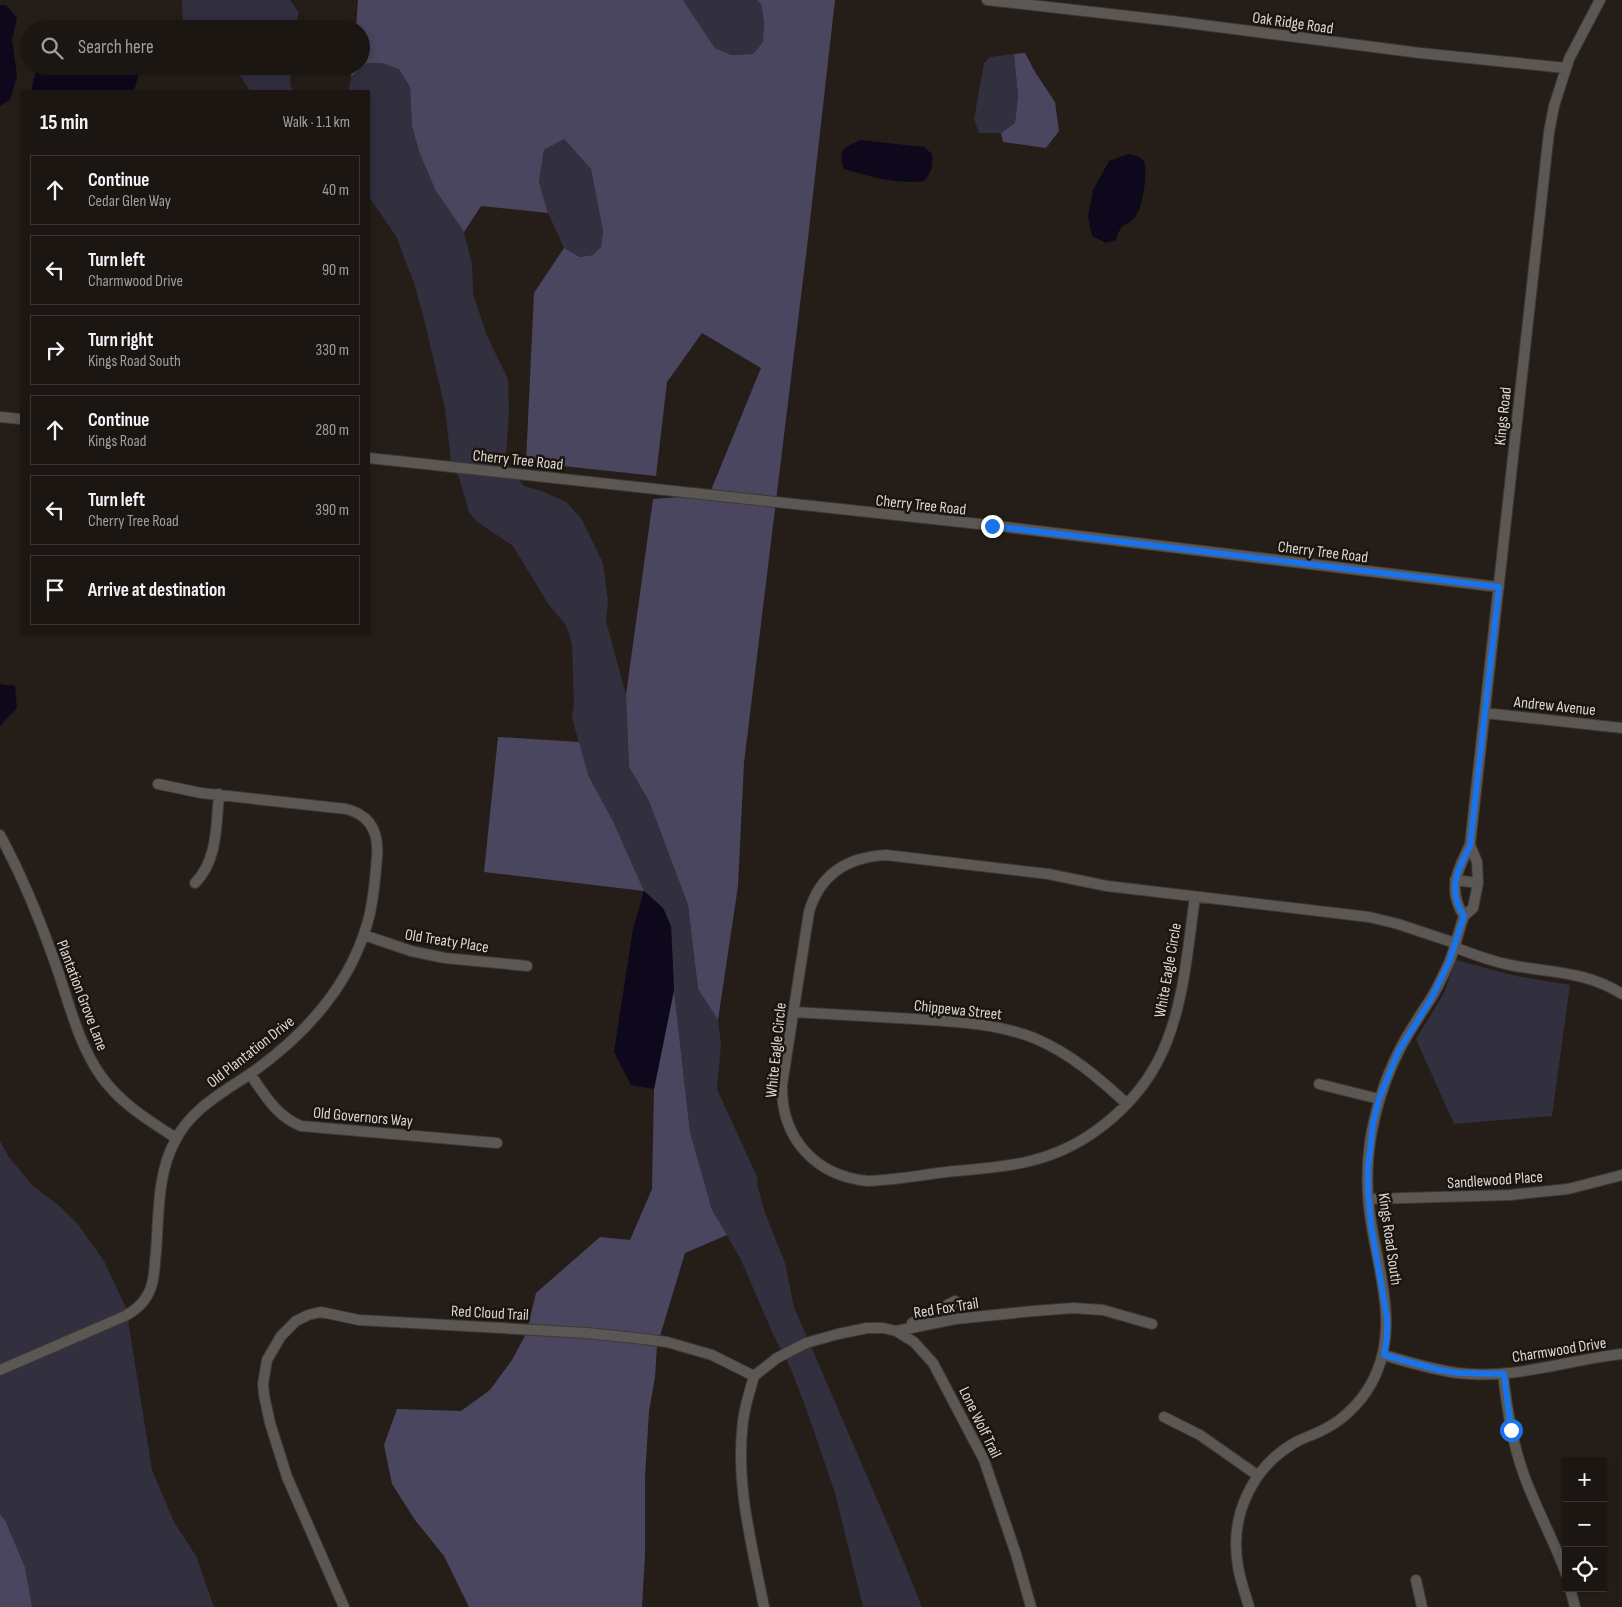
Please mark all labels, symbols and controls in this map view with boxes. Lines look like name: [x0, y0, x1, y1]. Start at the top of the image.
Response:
street label: Oak Ridge Road: [1251, 8, 1334, 39]
search box: [20, 20, 370, 75]
icon: search: [38, 34, 66, 62]
text: Search here: [78, 36, 154, 59]
text: 15 min: [40, 110, 88, 135]
text: Walk · 1.1 km: [283, 113, 350, 132]
text: Continue: [88, 169, 149, 192]
icon: ahead: [41, 176, 69, 204]
text: 40 m: [322, 181, 349, 200]
text: Cedar Glen Way: [88, 192, 171, 211]
text: Turn left: [88, 249, 145, 272]
icon: left: [41, 256, 69, 284]
text: 90 m: [322, 261, 349, 280]
text: Charmwood Drive: [88, 272, 183, 291]
text: Turn right: [88, 329, 153, 352]
icon: right: [41, 336, 69, 364]
text: 330 m: [316, 341, 349, 360]
text: Kings Road South: [88, 352, 181, 371]
street label: Kings Road: [1491, 386, 1516, 446]
text: Continue: [88, 409, 149, 432]
icon: ahead: [41, 416, 69, 444]
text: 280 m: [315, 421, 349, 440]
text: Kings Road: [88, 432, 146, 451]
street label: Cherry Tree Road: [472, 446, 564, 475]
text: Turn left: [88, 489, 145, 512]
street label: Cherry Tree Road: [875, 491, 967, 520]
icon: left: [41, 496, 69, 524]
text: 390 m: [315, 501, 349, 520]
text: Cherry Tree Road: [88, 512, 179, 531]
route end: [981, 515, 1004, 538]
street label: Cherry Tree Road: [1277, 538, 1369, 567]
icon: arrive: [41, 576, 69, 604]
text: Arrive at destination: [88, 579, 226, 602]
street label: Andrew Avenue: [1512, 693, 1597, 720]
street label: White Eagle Circle: [1151, 921, 1186, 1019]
street label: Old Treaty Place: [403, 925, 490, 957]
street label: Plantation Grove Lane: [52, 938, 111, 1054]
street label: Chippewa Street: [913, 996, 1003, 1025]
street label: White Eagle Circle: [762, 1002, 791, 1099]
street label: Old Plantation Drive: [203, 1012, 298, 1092]
street label: Old Governors Way: [312, 1104, 414, 1131]
street label: Sandlewood Place: [1447, 1168, 1544, 1193]
street label: Kings Road South: [1374, 1192, 1405, 1287]
street label: Red Fox Trail: [912, 1294, 980, 1323]
street label: Red Cloud Trail: [451, 1302, 529, 1325]
street label: Charmwood Drive: [1511, 1334, 1608, 1367]
street label: Lone Wolf Trail: [954, 1384, 1005, 1461]
route start: [1500, 1419, 1523, 1442]
map controls: [1562, 1457, 1607, 1592]
button: +: [1562, 1457, 1607, 1502]
button: −: [1562, 1502, 1607, 1547]
button: locate: [1562, 1547, 1607, 1592]

